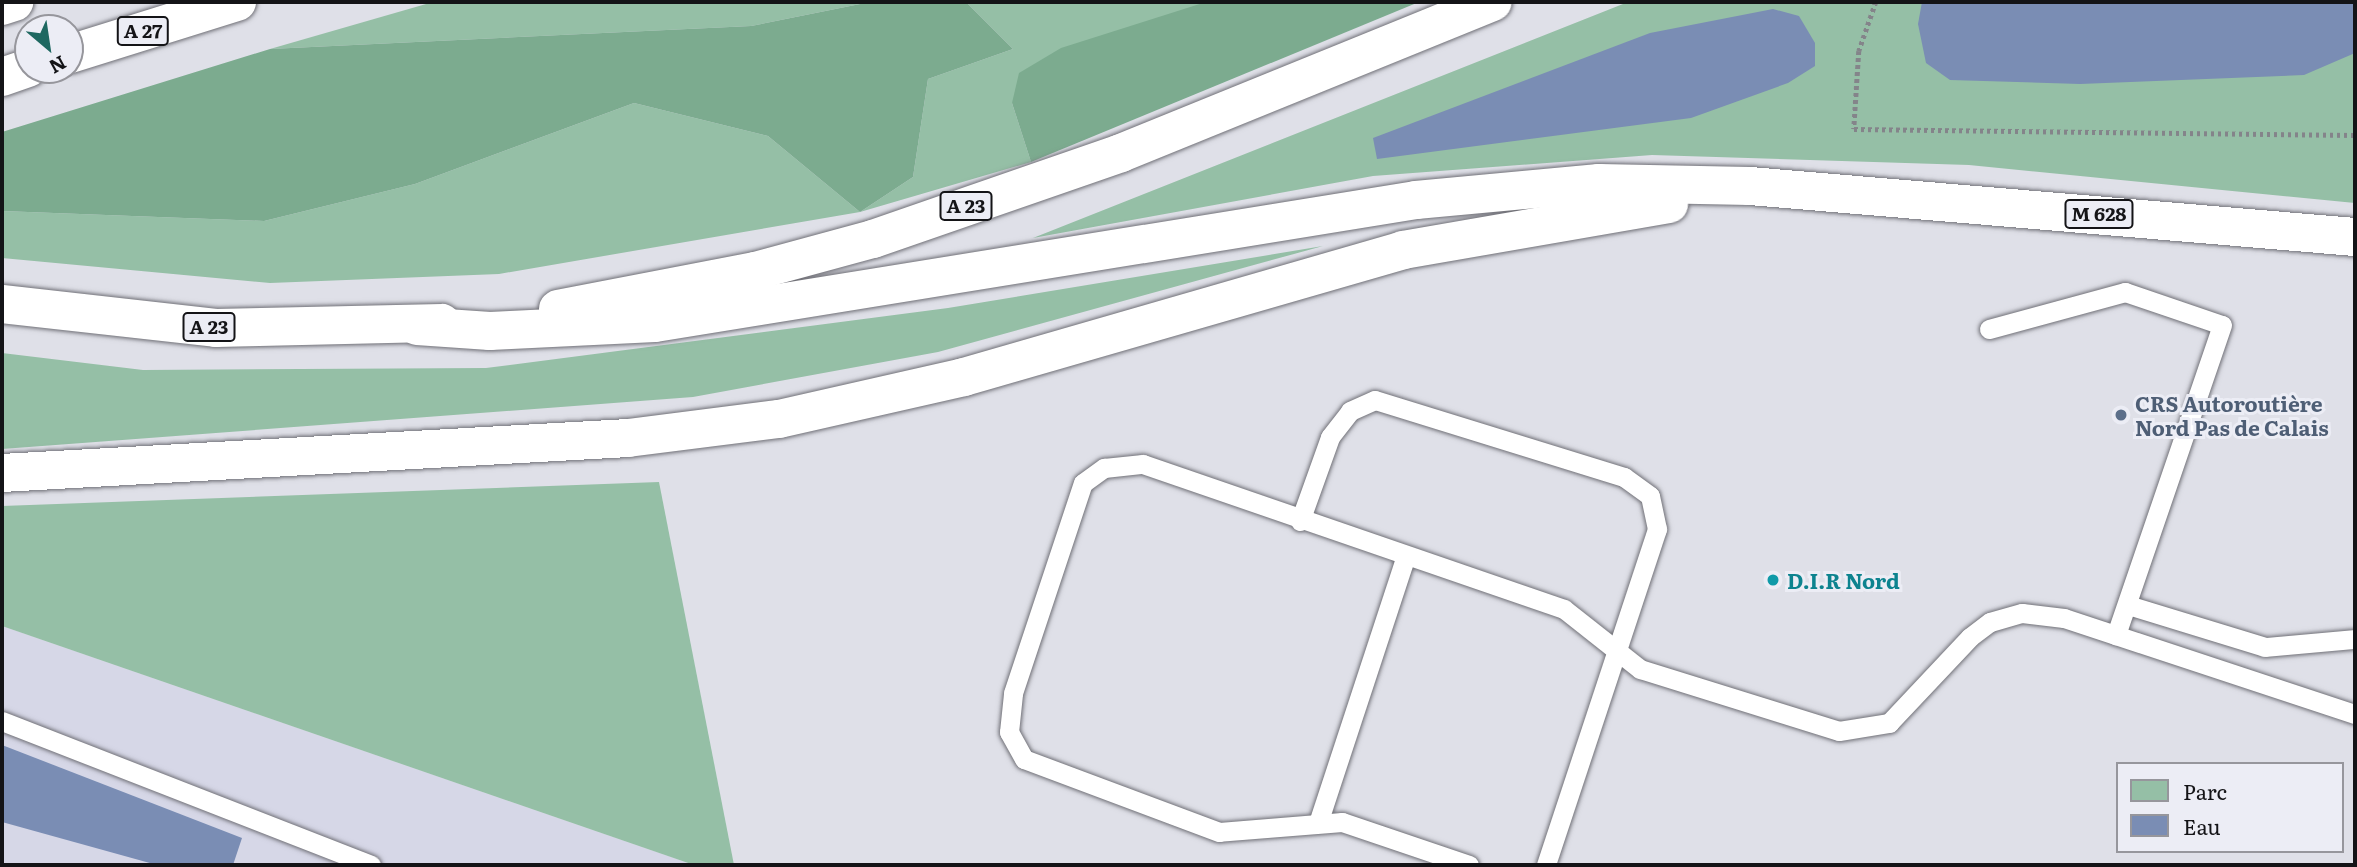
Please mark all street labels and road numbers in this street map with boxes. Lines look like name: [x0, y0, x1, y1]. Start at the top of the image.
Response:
road number: A 27: [117, 16, 169, 46]
road number: A 23: [938, 190, 994, 222]
road number: M 628: [2064, 198, 2134, 230]
road number: A 23: [181, 312, 237, 342]

